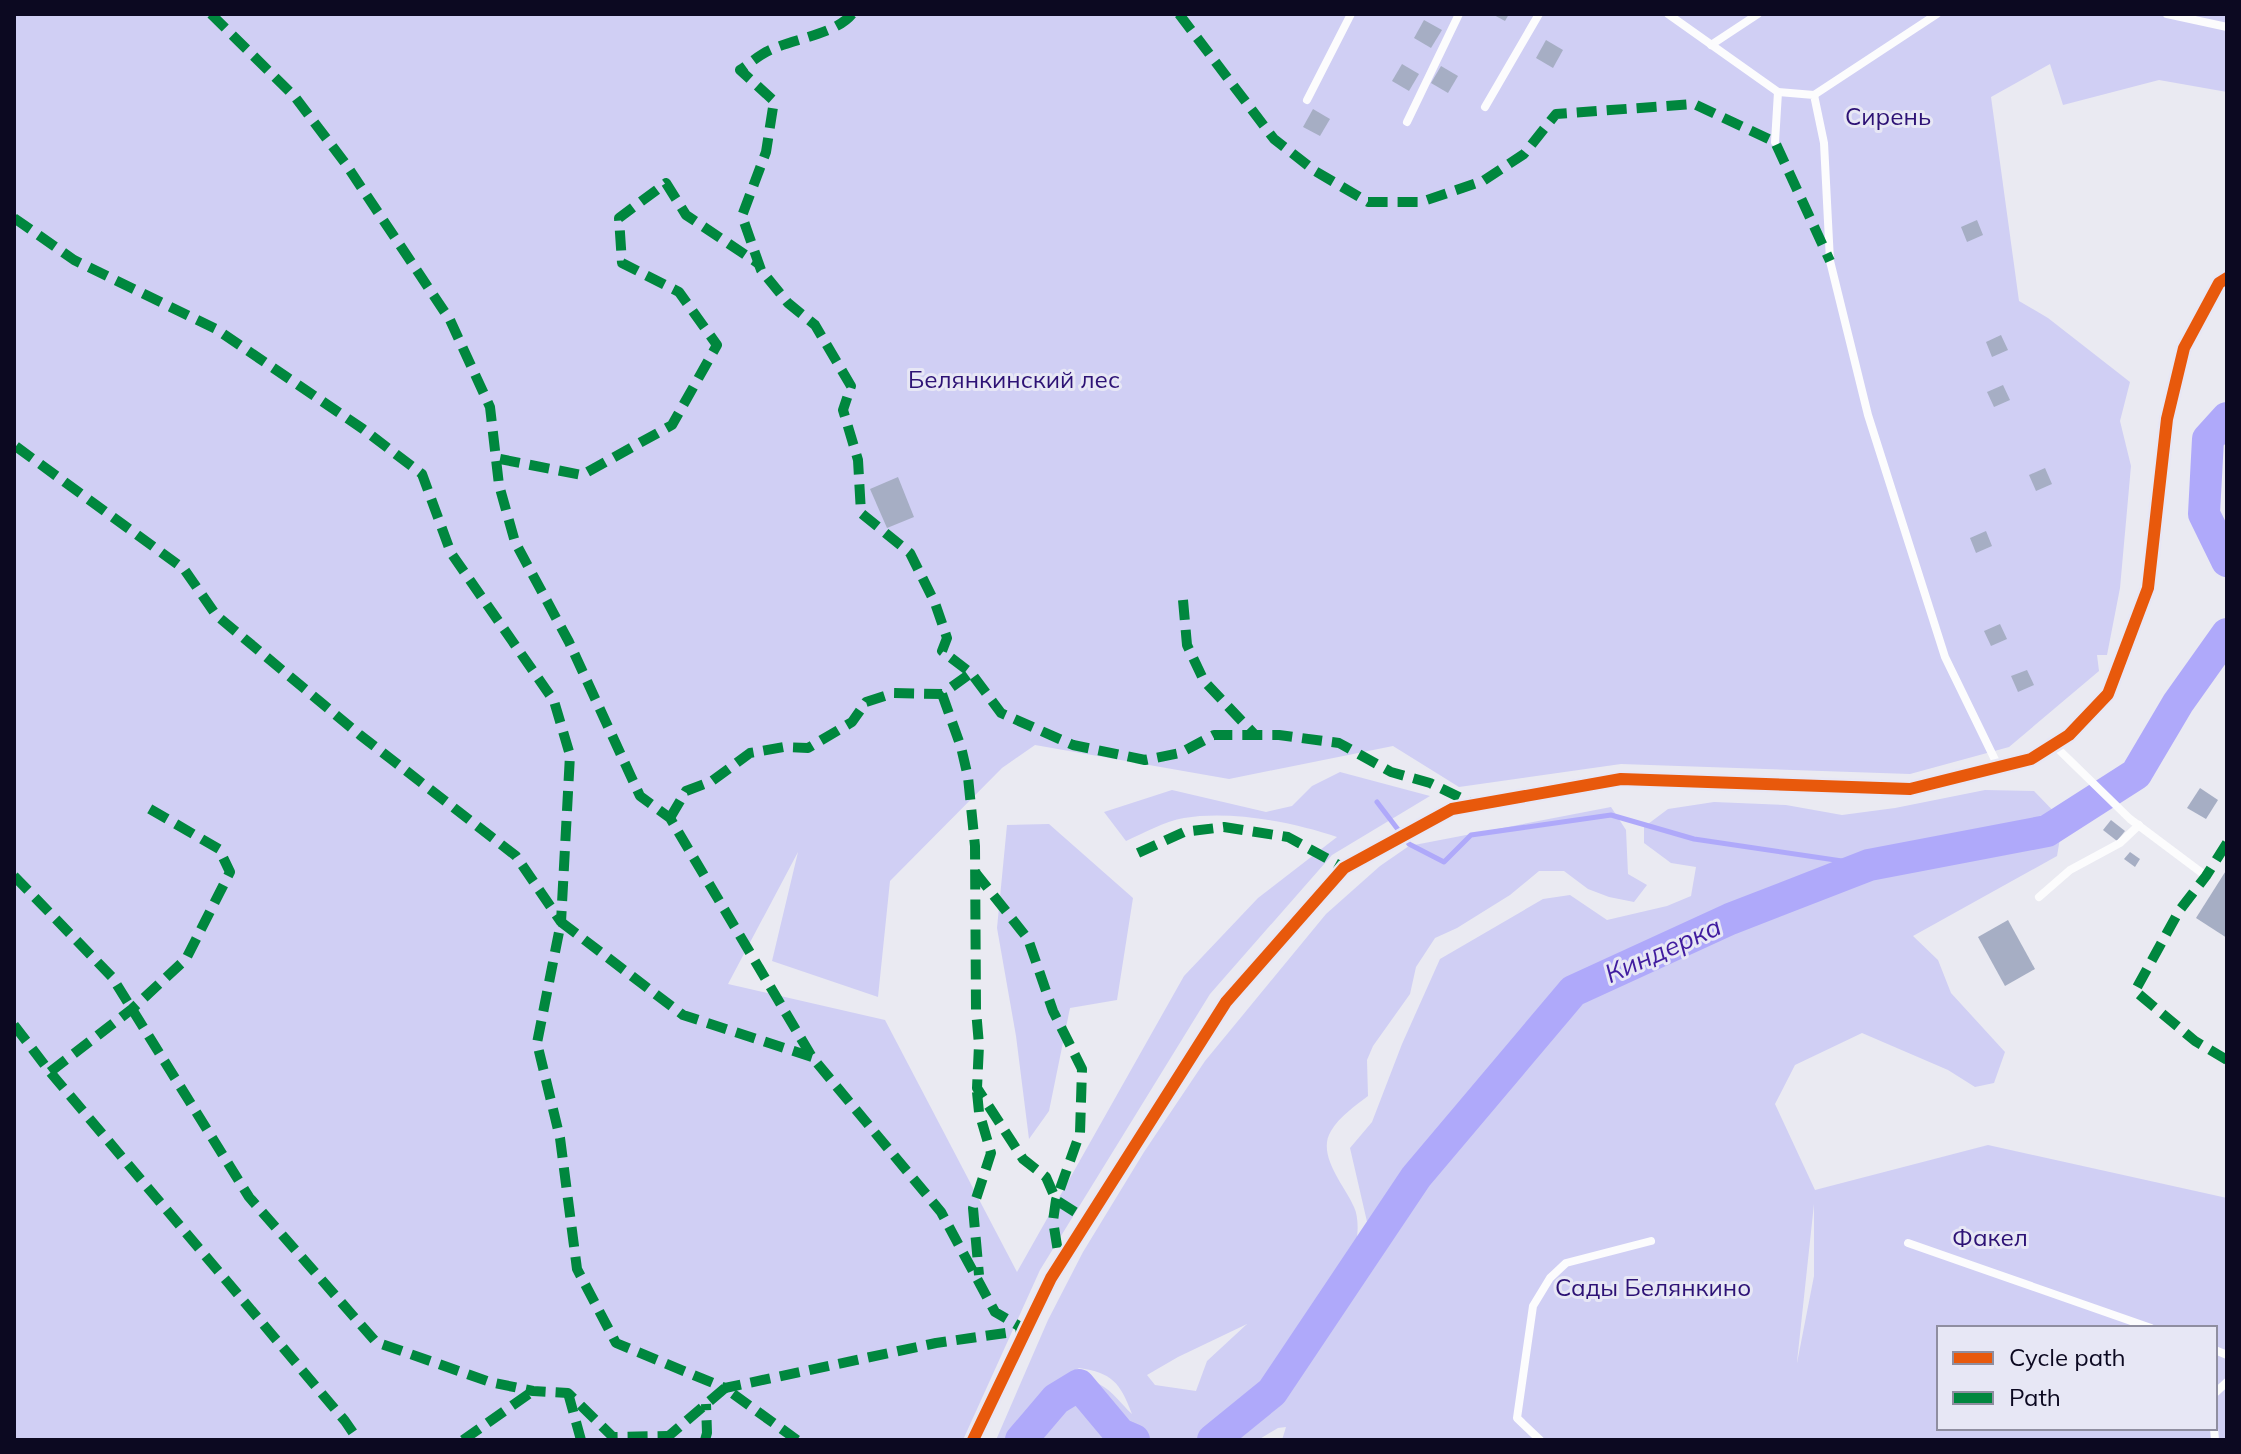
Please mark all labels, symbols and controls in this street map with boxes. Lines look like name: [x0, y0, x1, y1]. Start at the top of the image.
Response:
park label: Сирень: [1845, 101, 1931, 131]
park label: Белянкинский лес: [908, 364, 1120, 394]
water label: Киндерка: [1599, 909, 1726, 990]
park label: Факел: [1952, 1222, 2028, 1252]
park label: Сады Белянкино: [1555, 1272, 1751, 1302]
legend: [1937, 1326, 2217, 1430]
text: Cycle path: [2009, 1342, 2126, 1372]
text: Path: [2009, 1382, 2061, 1412]

